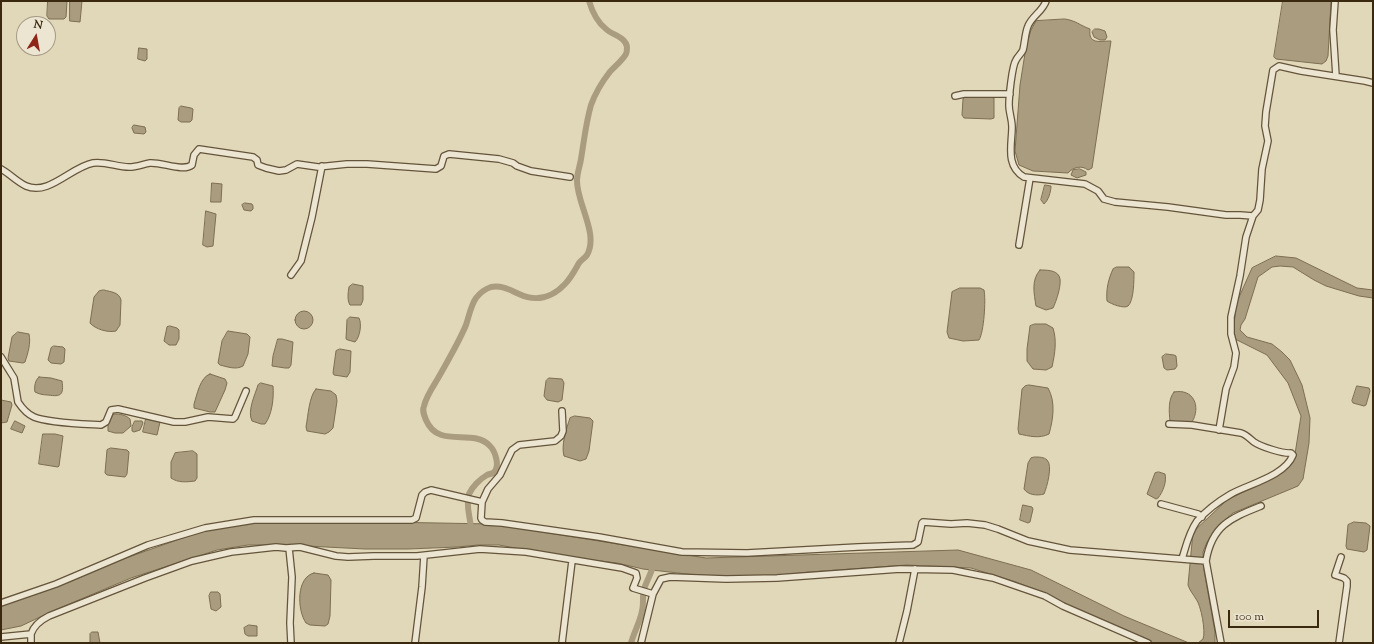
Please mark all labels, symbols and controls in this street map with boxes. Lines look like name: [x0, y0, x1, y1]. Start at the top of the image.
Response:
north arrow: [16, 16, 56, 56]
text: N: [32, 17, 44, 34]
scale bar: [1230, 602, 1321, 628]
text: 100 m: [1235, 608, 1264, 626]

